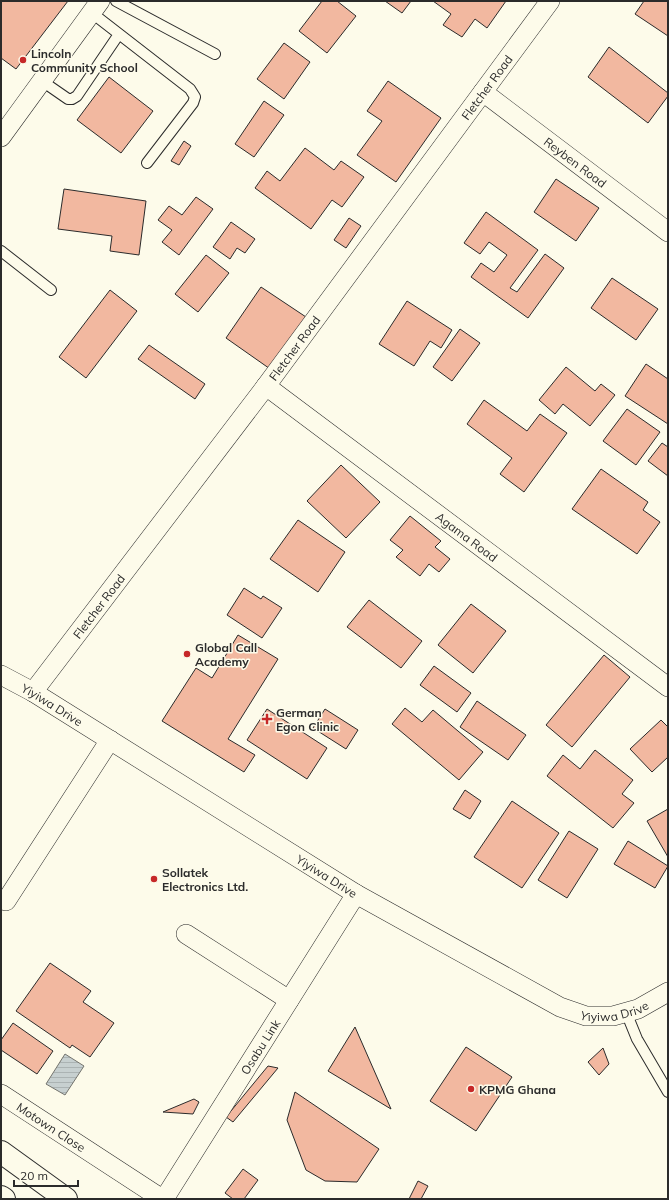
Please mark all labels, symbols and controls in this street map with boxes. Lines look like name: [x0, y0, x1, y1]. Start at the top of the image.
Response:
place label: Lincoln Community School: [31, 46, 138, 75]
street label: Fletcher Road: [458, 52, 515, 122]
marker: Lincoln Community School: [18, 55, 28, 65]
street label: Reyben Road: [541, 134, 610, 190]
street label: Fletcher Road: [265, 313, 323, 383]
street label: Agama Road: [433, 508, 501, 564]
street label: Fletcher Road: [69, 571, 128, 641]
place label: Global Call Academy: [195, 640, 257, 669]
marker: Global Call Academy: [182, 649, 192, 659]
street label: Yiyiwa Drive: [18, 679, 86, 729]
place label: German Egon Clinic: [276, 705, 339, 734]
marker: German Egon Clinic: [261, 713, 273, 725]
street label: Yiyiwa Drive: [293, 851, 360, 901]
place label: Sollatek Electronics Ltd.: [162, 865, 248, 894]
marker: Sollatek Electronics Ltd.: [149, 874, 159, 884]
street label: Yiyiwa Drive: [577, 997, 651, 1024]
street label: Osabu Link: [237, 1016, 283, 1077]
place label: KPMG Ghana: [479, 1082, 556, 1097]
marker: KPMG Ghana: [466, 1084, 476, 1094]
street label: Motown Close: [14, 1099, 88, 1155]
scale bar: [14, 1162, 78, 1188]
text: 20 m: [20, 1168, 48, 1183]

